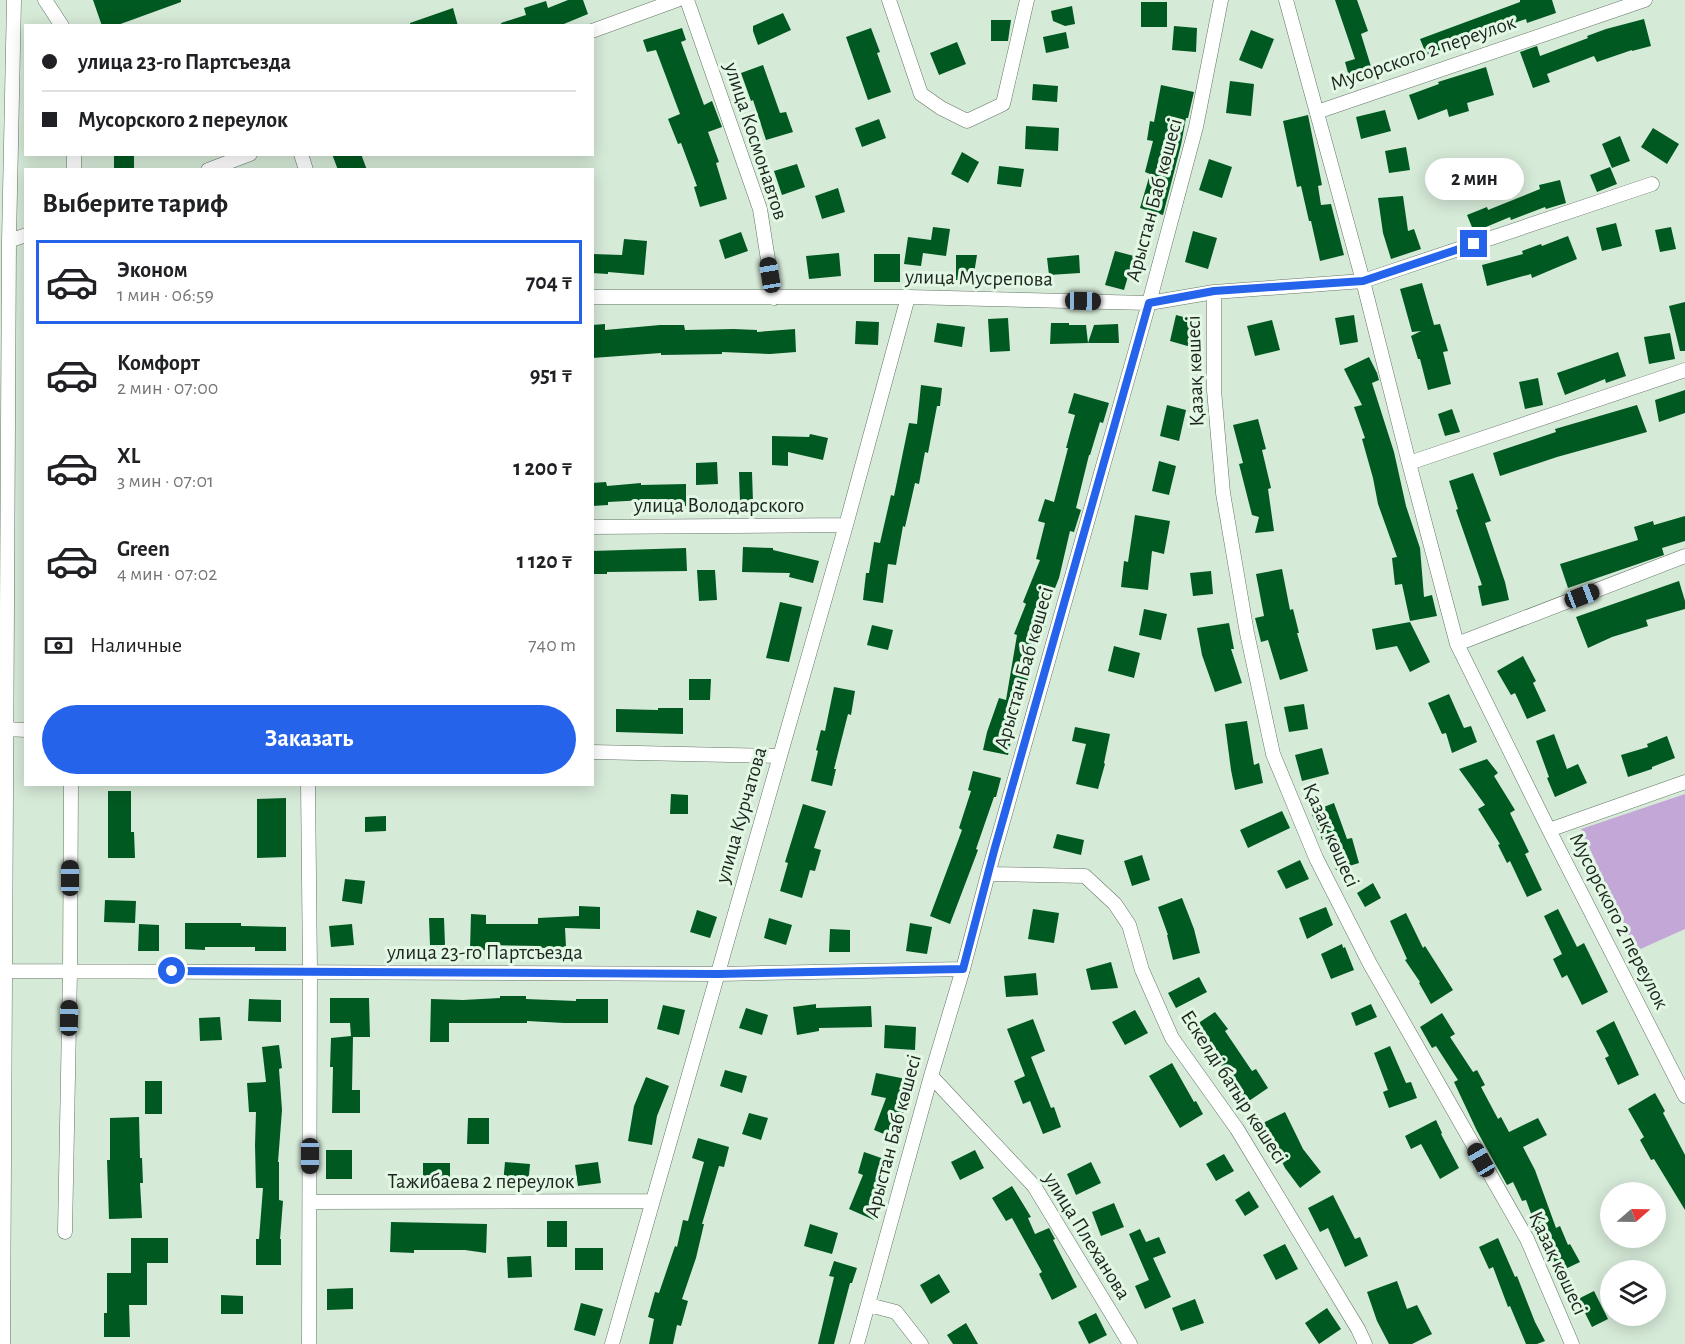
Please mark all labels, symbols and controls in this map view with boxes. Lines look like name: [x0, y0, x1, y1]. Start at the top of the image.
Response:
street label: Мусорского 2 переулок: [1328, 11, 1519, 95]
text: улица 23-го Партсъезда: [78, 51, 291, 73]
street label: улица Космонавтов: [720, 59, 791, 222]
text: Мусорского 2 переулок: [78, 109, 288, 131]
street label: Арыстан Баб көшесі: [1122, 116, 1186, 284]
callout: 2 мин: [1424, 157, 1524, 199]
text: 2 мин: [1451, 169, 1498, 189]
text: Выберите тариф: [42, 190, 228, 217]
route end: [1460, 230, 1487, 257]
icon: car: [45, 255, 99, 309]
car: [758, 256, 782, 294]
text: Эконом: [117, 259, 188, 281]
street label: улица Мусрепова: [904, 266, 1054, 290]
text: 704 ₸: [526, 271, 573, 293]
text: 1 мин · 06:59: [117, 285, 214, 305]
car: [1065, 292, 1101, 310]
street label: Қазақ көшесі: [1183, 315, 1207, 427]
icon: car: [45, 348, 99, 402]
text: Комфорт: [117, 352, 200, 374]
text: 951 ₸: [530, 364, 573, 386]
text: 2 мин · 07:00: [117, 378, 218, 398]
icon: car: [45, 441, 99, 495]
text: XL: [117, 445, 140, 467]
text: 1 200 ₸: [513, 457, 573, 479]
text: 3 мин · 07:01: [117, 471, 214, 491]
street label: улица Володарского: [633, 495, 804, 516]
icon: car: [45, 534, 99, 588]
text: Green: [117, 538, 170, 560]
text: 1 120 ₸: [517, 550, 573, 572]
text: 4 мин · 07:02: [117, 564, 217, 584]
car: [1562, 581, 1602, 611]
street label: Арыстан Баб көшесі: [991, 584, 1057, 752]
icon: cash: [42, 629, 75, 662]
text: Наличные: [90, 634, 182, 656]
text: 740 m: [528, 635, 576, 655]
button: Заказать: [42, 705, 576, 774]
street label: улица Курчатова: [711, 744, 771, 886]
street label: Қазақ көшесі: [1299, 780, 1363, 890]
street label: Мусорского 2 переулок: [1565, 830, 1673, 1013]
car: [61, 860, 79, 896]
street label: улица 23-го Партсъезда: [386, 942, 583, 963]
route start: [158, 957, 185, 984]
car: [60, 1000, 78, 1036]
street label: Ескелді батыр көшесі: [1177, 1006, 1291, 1168]
street label: Арыстан Баб көшесі: [861, 1052, 925, 1220]
car: [301, 1138, 319, 1174]
car: [1464, 1140, 1498, 1180]
street label: улица Плеханова: [1039, 1168, 1135, 1304]
street label: Тажибаева 2 переулок: [388, 1171, 575, 1192]
north arrow: [1600, 1182, 1666, 1248]
map controls: [1600, 1182, 1666, 1326]
street label: Қазақ көшесі: [1525, 1208, 1591, 1318]
button: layers: [1600, 1260, 1666, 1326]

